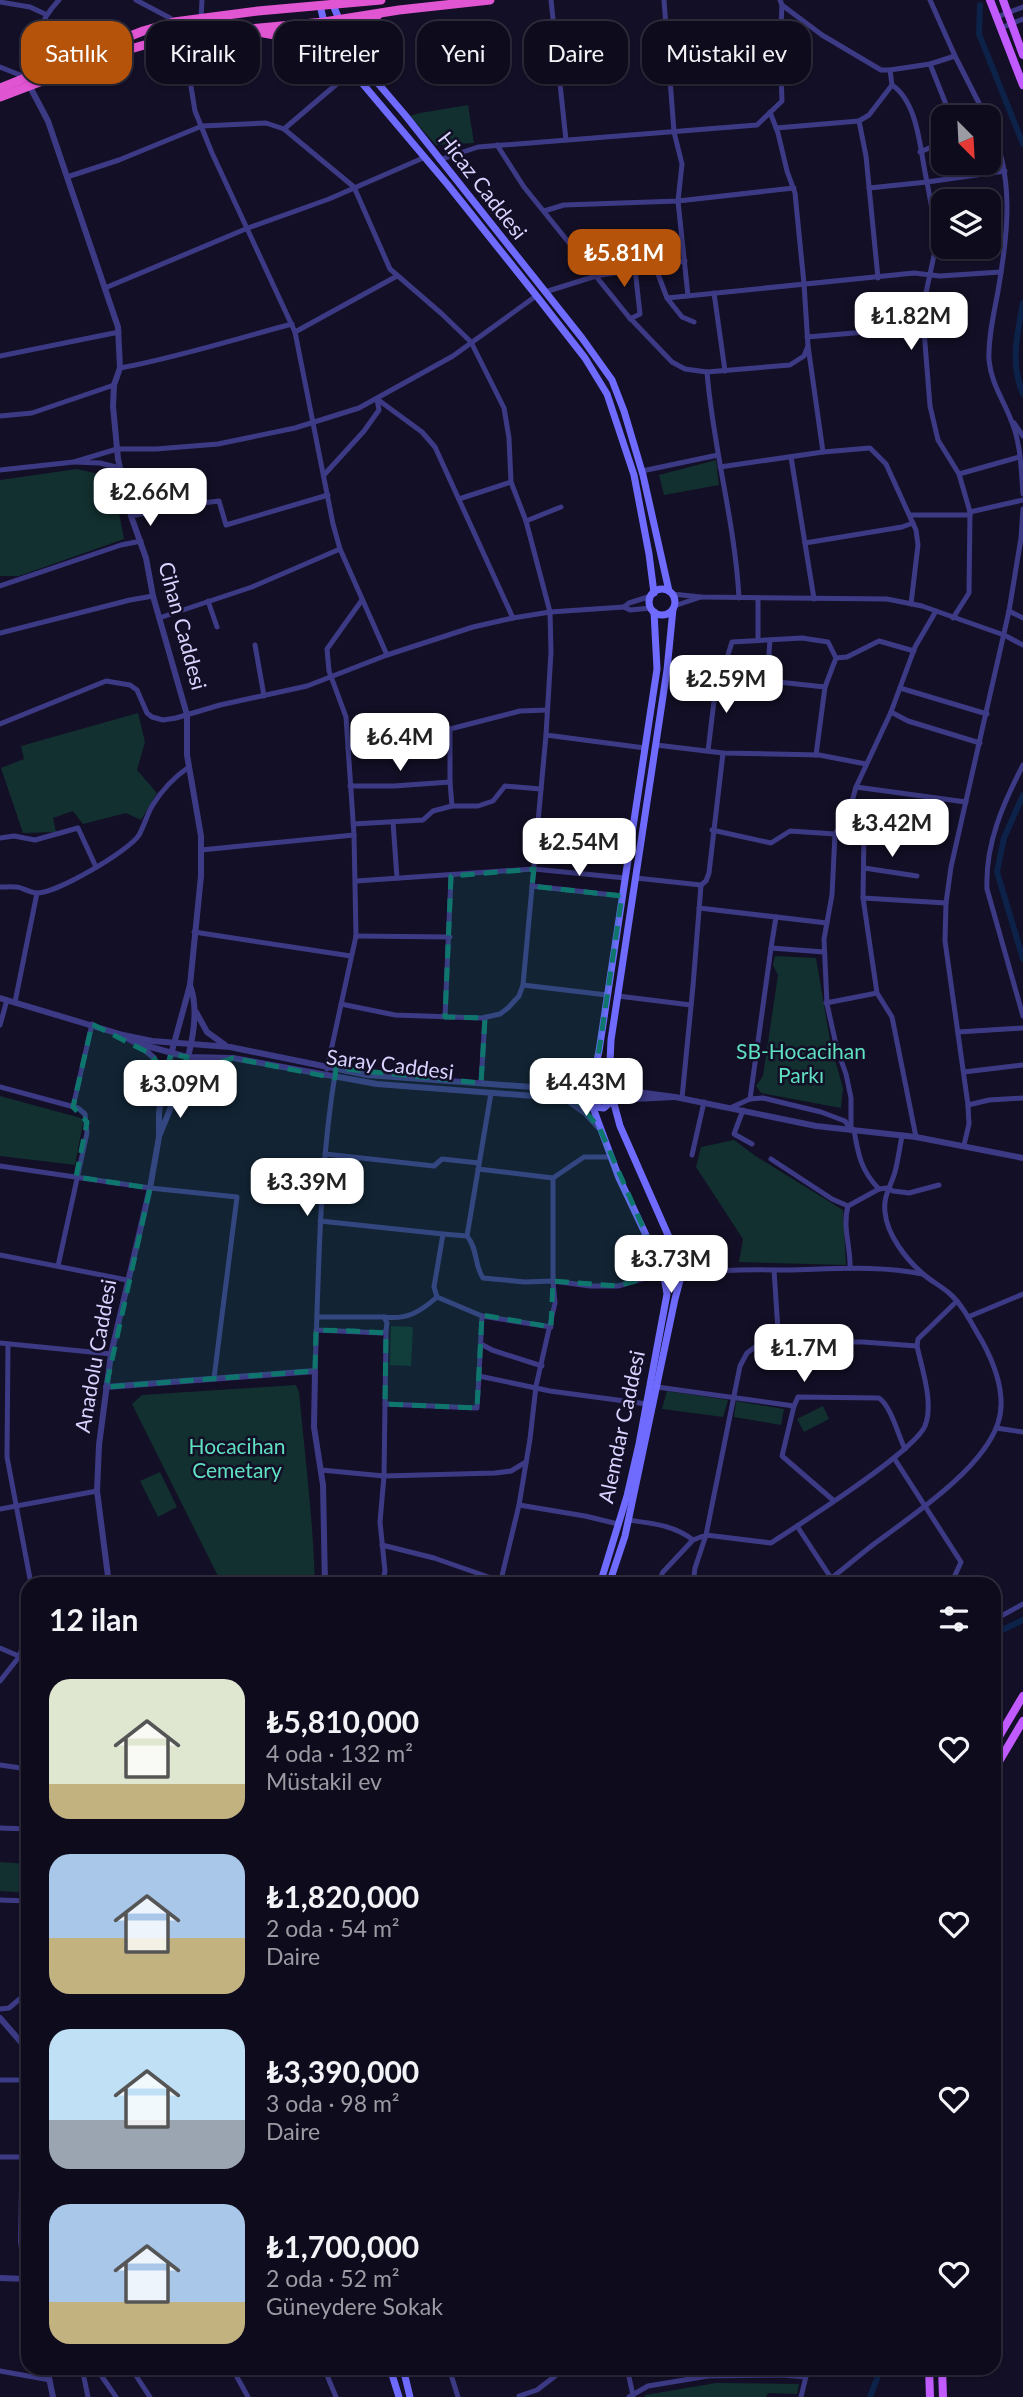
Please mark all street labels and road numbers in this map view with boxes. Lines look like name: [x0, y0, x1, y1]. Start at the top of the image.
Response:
street label: Hicaz Caddesi: [433, 126, 533, 244]
street label: Cihan Caddesi: [154, 559, 213, 692]
street label: Saray Caddesi: [325, 1043, 455, 1084]
street label: Anadolu Caddesi: [69, 1277, 120, 1434]
street label: Alemdar Caddesi: [592, 1348, 649, 1505]

